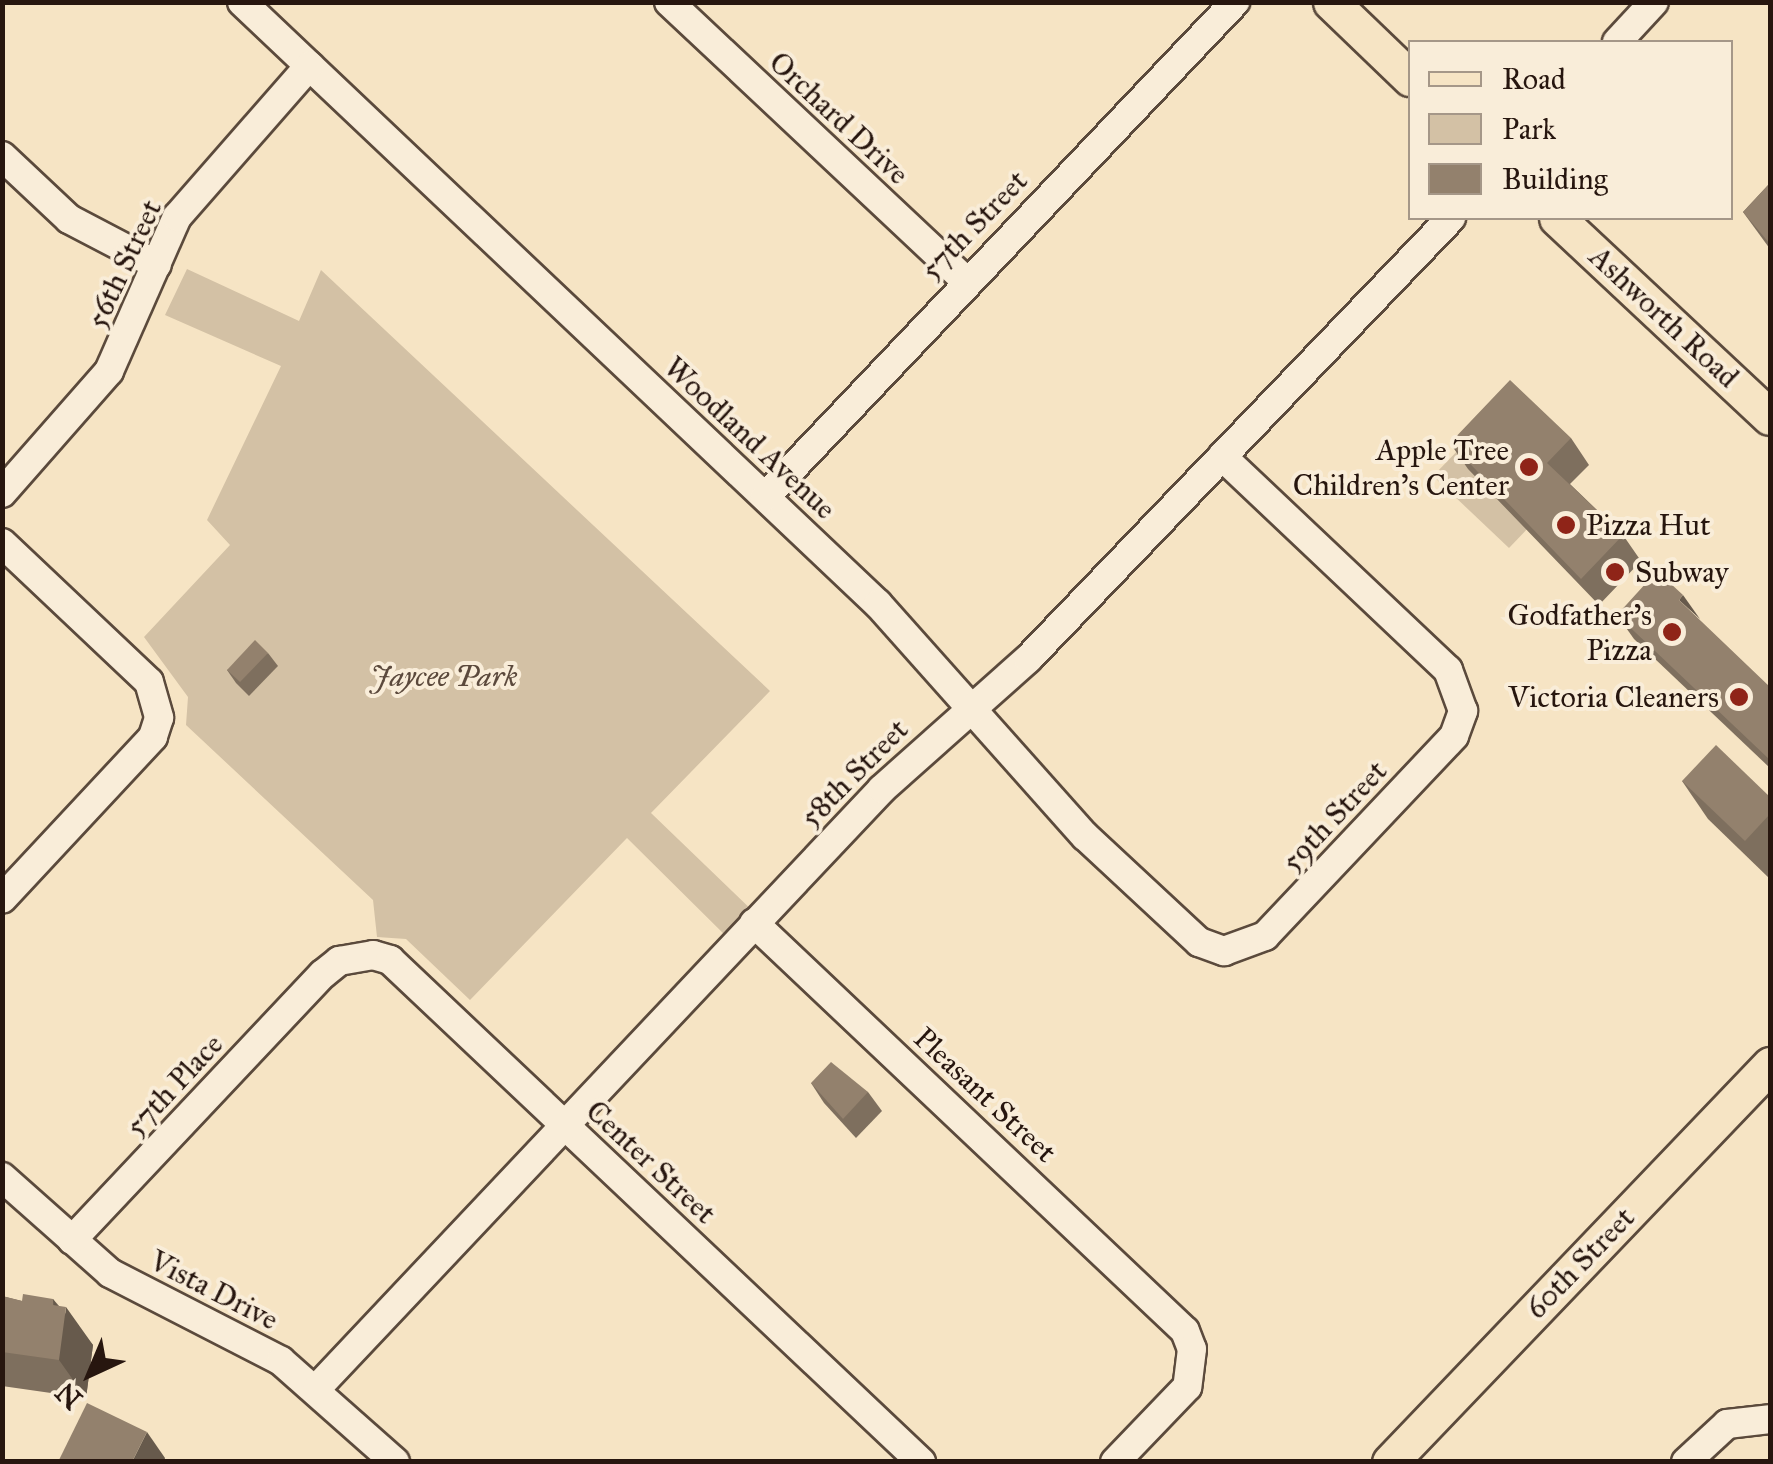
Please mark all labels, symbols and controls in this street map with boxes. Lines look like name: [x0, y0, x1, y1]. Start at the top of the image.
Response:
legend: [1408, 40, 1733, 220]
street label: Orchard Drive: [762, 44, 916, 192]
text: Road: [1502, 61, 1566, 97]
text: Park: [1502, 111, 1556, 147]
text: Building: [1502, 161, 1608, 197]
street label: 57th Street: [913, 163, 1035, 287]
street label: 56th Street: [79, 194, 169, 334]
street label: Ashworth Road: [1582, 239, 1746, 395]
street label: Woodland Avenue: [657, 349, 843, 527]
place label: Apple Tree Children's Center: [1293, 432, 1509, 502]
marker: Apple Tree Children's Center: [1518, 456, 1540, 478]
place label: Pizza Hut: [1586, 507, 1711, 543]
marker: Pizza Hut: [1555, 514, 1577, 536]
place label: Subway: [1635, 554, 1729, 590]
marker: Subway: [1604, 561, 1626, 583]
place label: Godfather's Pizza: [1508, 597, 1652, 668]
marker: Godfather's Pizza: [1661, 621, 1683, 643]
park label: Jaycee Park: [370, 658, 518, 694]
place label: Victoria Cleaners: [1508, 679, 1719, 715]
marker: Victoria Cleaners: [1728, 686, 1750, 708]
street label: 58th Street: [792, 711, 916, 835]
street label: 59th Street: [1274, 753, 1394, 879]
street label: Pleasant Street: [906, 1020, 1064, 1170]
street label: 57th Place: [118, 1026, 230, 1144]
street label: Center Street: [579, 1093, 723, 1231]
street label: 60th Street: [1518, 1200, 1642, 1326]
street label: Vista Drive: [144, 1242, 284, 1338]
north arrow: [40, 1324, 140, 1424]
text: N: [48, 1375, 90, 1417]

